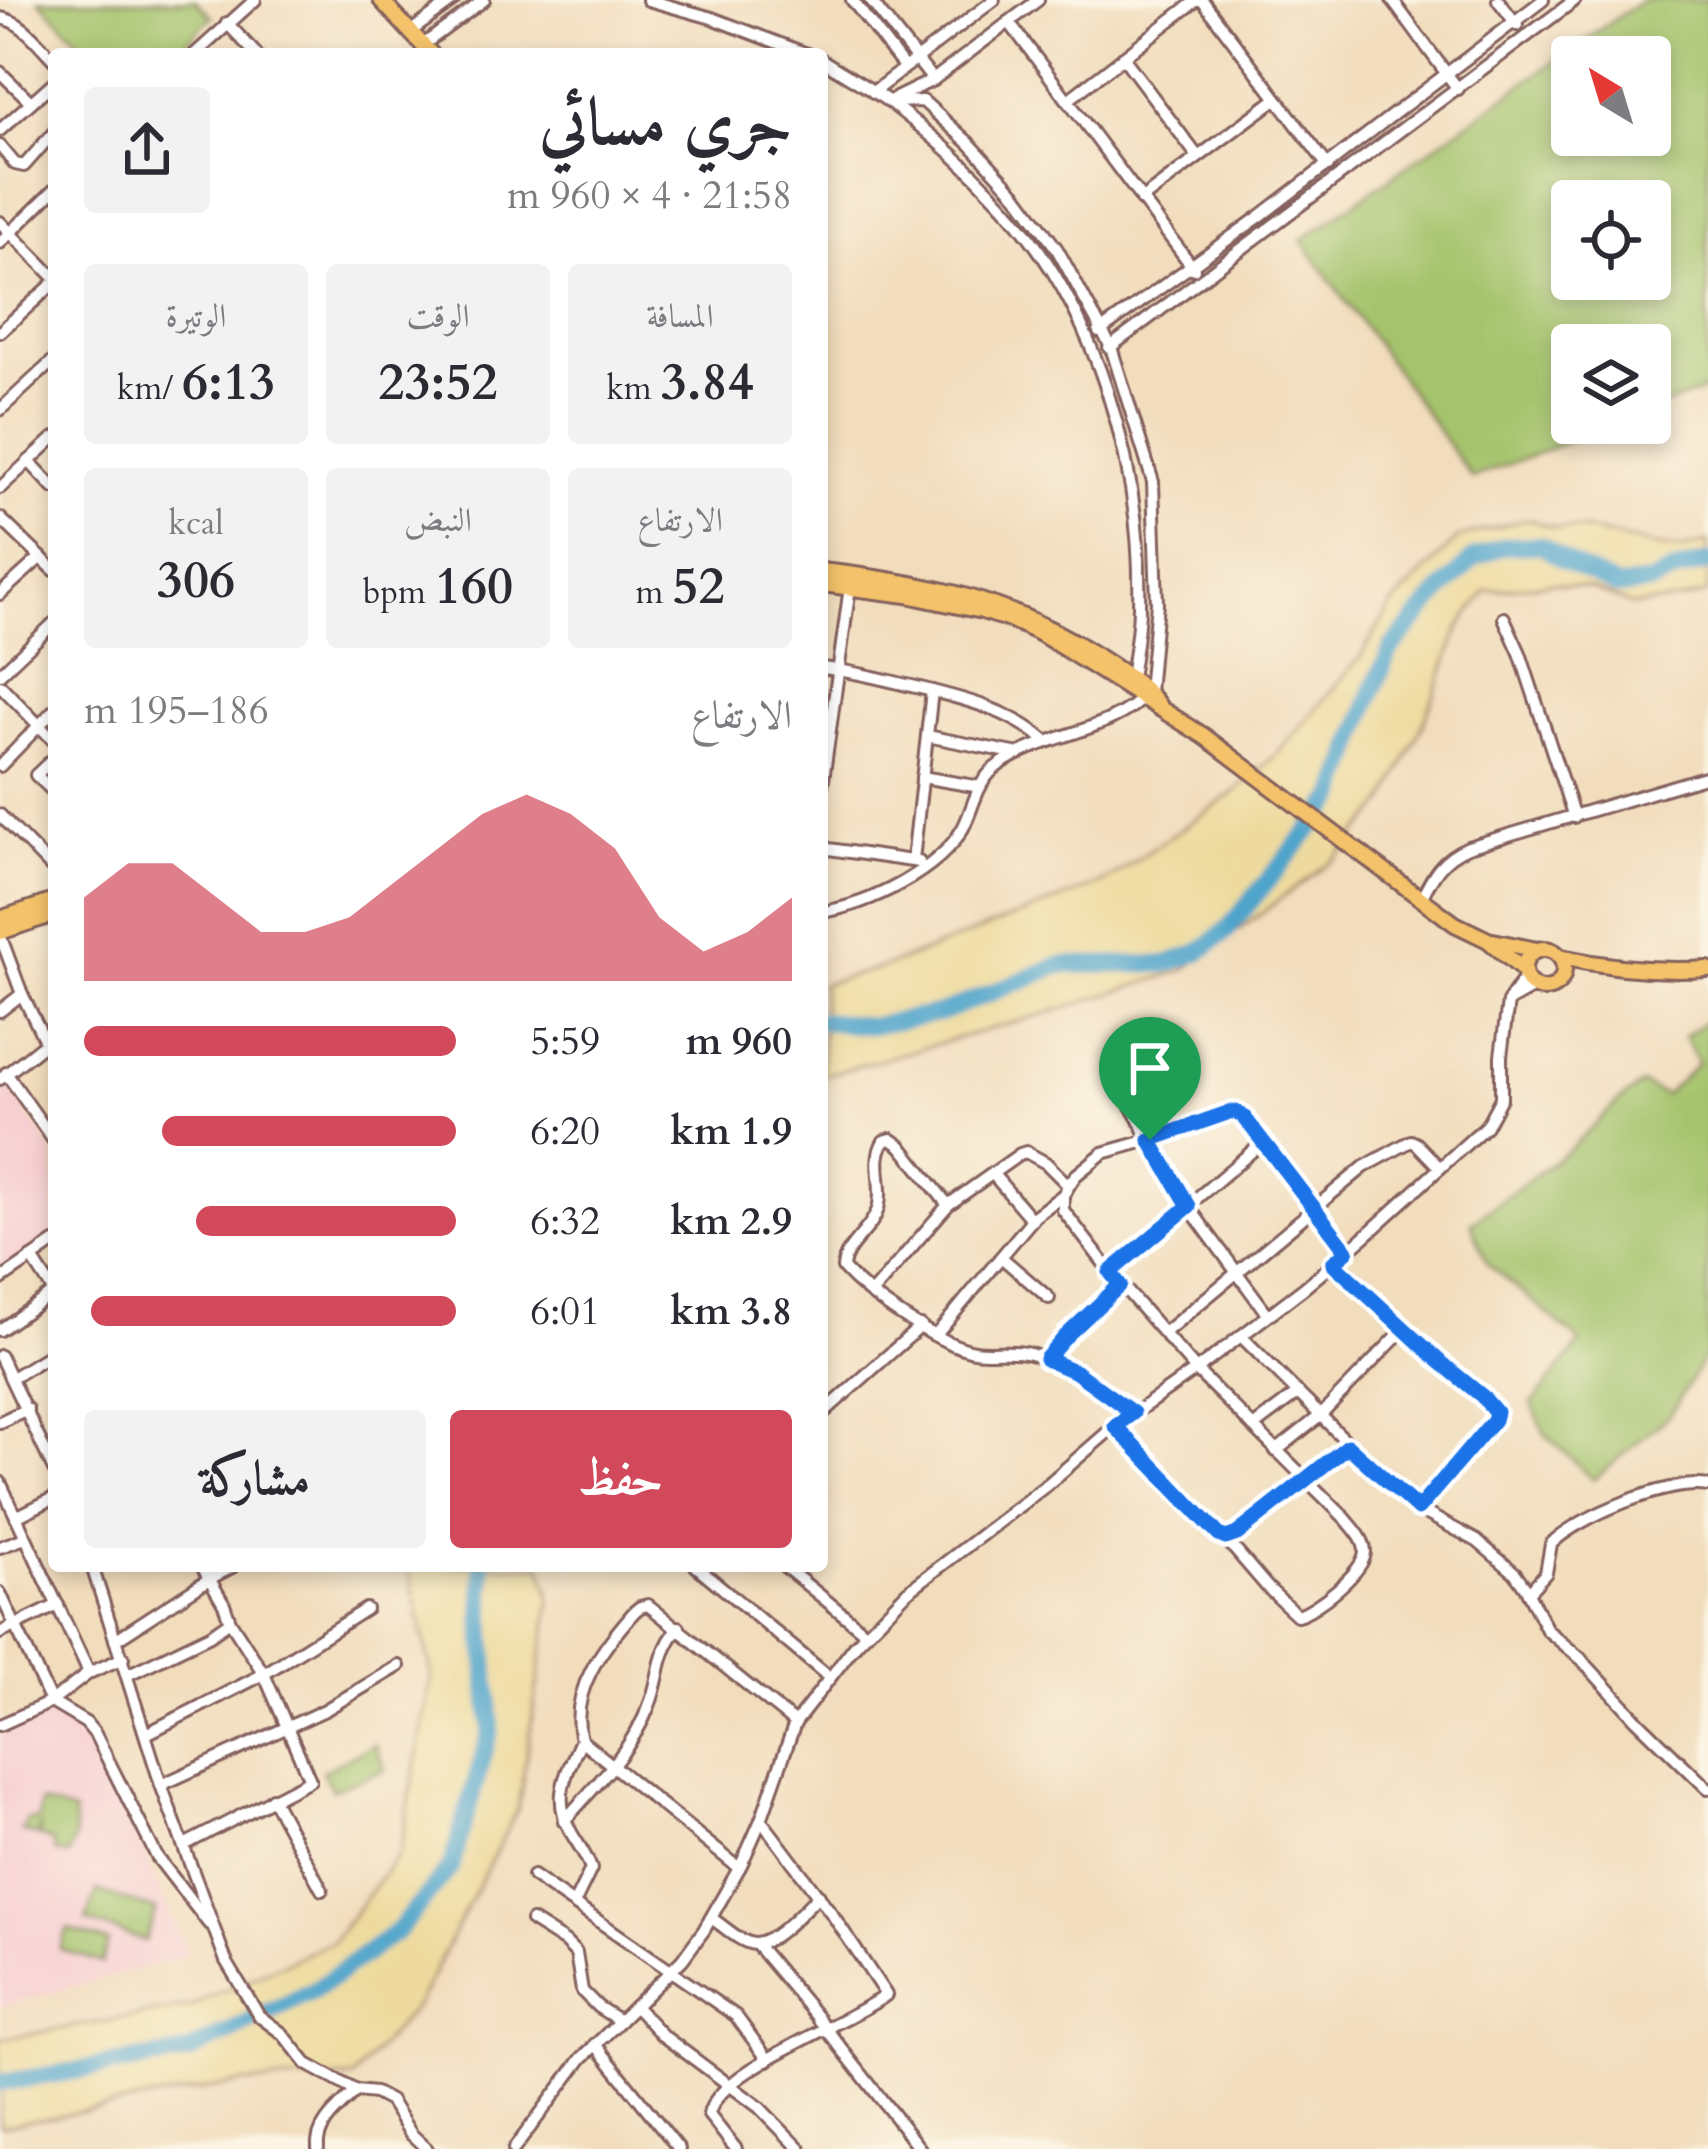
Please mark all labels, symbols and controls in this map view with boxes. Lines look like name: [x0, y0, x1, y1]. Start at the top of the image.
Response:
north arrow: [1551, 36, 1671, 156]
map controls: [1551, 36, 1671, 444]
text: جري مسائي: [539, 79, 792, 168]
button: share: [84, 87, 210, 213]
text: 21:58 · 4 × 960 m: [507, 169, 792, 222]
button: locate: [1551, 180, 1671, 300]
text: الوتيرة: [166, 294, 226, 339]
text: الوقت: [406, 294, 470, 339]
text: المسافة: [646, 294, 714, 339]
button: layers: [1551, 324, 1671, 444]
text: 6:13: [182, 348, 275, 418]
text: 23:52: [378, 348, 498, 418]
text: 3.84: [661, 348, 754, 418]
text: /km: [117, 366, 182, 411]
text: km: [606, 366, 661, 411]
text: النبض: [404, 498, 472, 543]
text: الارتفاع: [637, 498, 723, 543]
text: kcal: [168, 501, 224, 546]
text: 306: [157, 546, 235, 616]
text: 160: [435, 552, 513, 622]
text: 52: [672, 552, 725, 622]
text: bpm: [363, 570, 435, 615]
text: m: [635, 570, 672, 615]
text: 186–195 m: [84, 684, 269, 737]
text: الارتفاع: [691, 689, 792, 742]
text: 5:59: [530, 1015, 600, 1068]
text: 960 m: [686, 1015, 792, 1068]
pin: [1099, 1017, 1201, 1140]
icon: arrive: [1117, 1035, 1183, 1101]
text: 6:20: [530, 1105, 600, 1158]
text: 1.9 km: [670, 1105, 792, 1158]
text: 6:32: [530, 1195, 600, 1248]
text: 2.9 km: [670, 1195, 792, 1248]
text: 6:01: [530, 1285, 600, 1338]
text: 3.8 km: [670, 1285, 792, 1338]
button: مشاركة: [84, 1410, 426, 1548]
button: حفظ: [450, 1410, 792, 1548]

